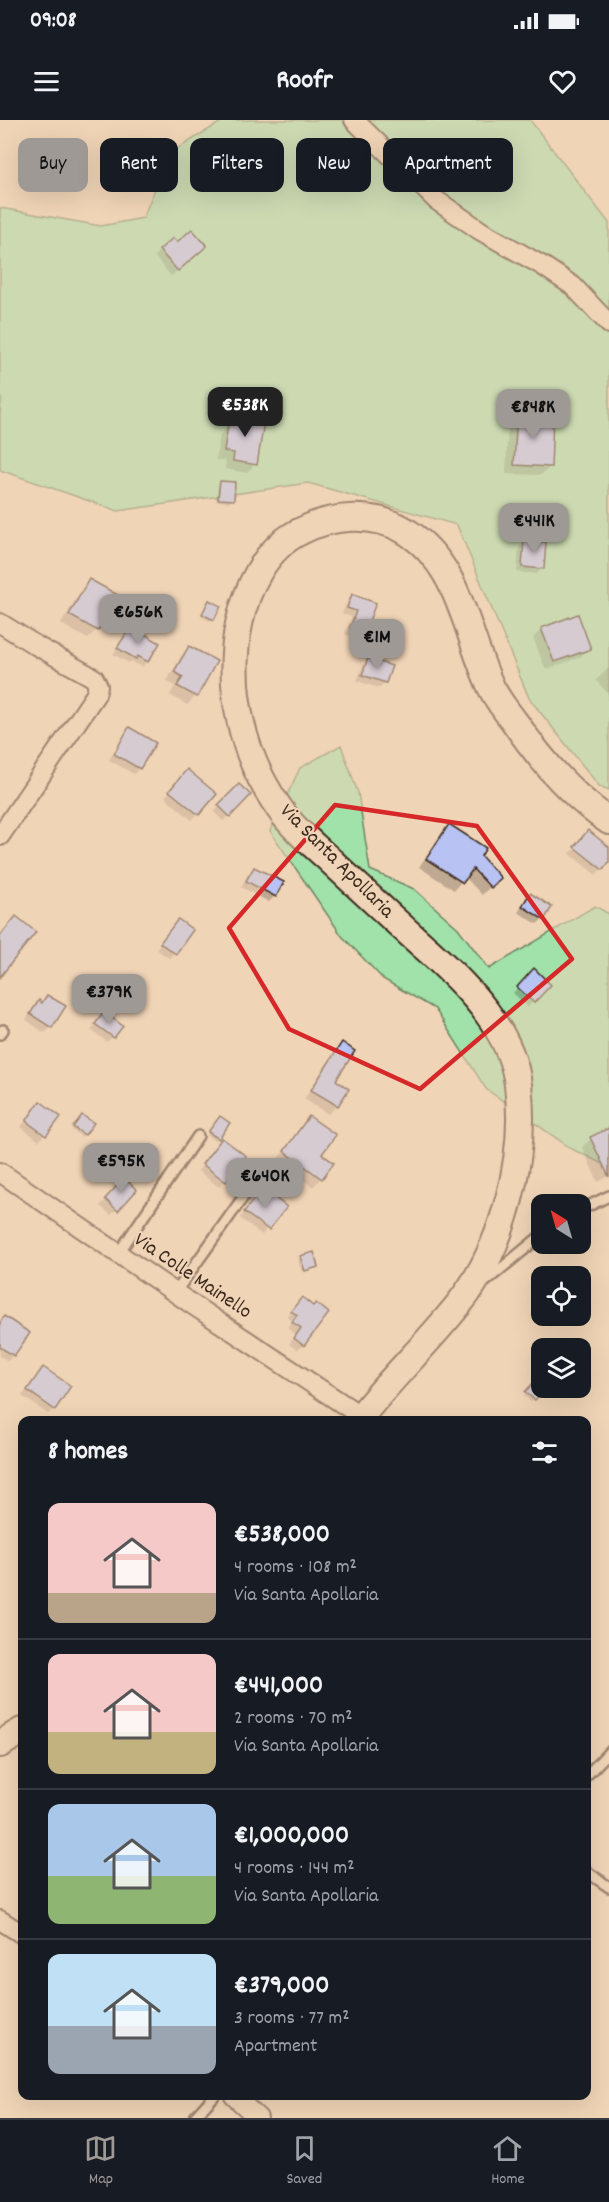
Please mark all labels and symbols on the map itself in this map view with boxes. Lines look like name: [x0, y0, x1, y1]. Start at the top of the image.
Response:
pin: €538K: [203, 387, 287, 438]
pin: €848K: [491, 389, 575, 440]
pin: €441K: [492, 503, 576, 554]
pin: €656K: [96, 594, 180, 645]
pin: €1M: [348, 619, 406, 670]
street label: Via Santa Apollaria: [272, 798, 401, 927]
pin: €379K: [67, 974, 151, 1025]
pin: €595K: [79, 1143, 163, 1194]
pin: €640K: [223, 1158, 307, 1209]
north arrow: [531, 1194, 591, 1254]
street label: Via Colle Mainello: [127, 1226, 257, 1328]

